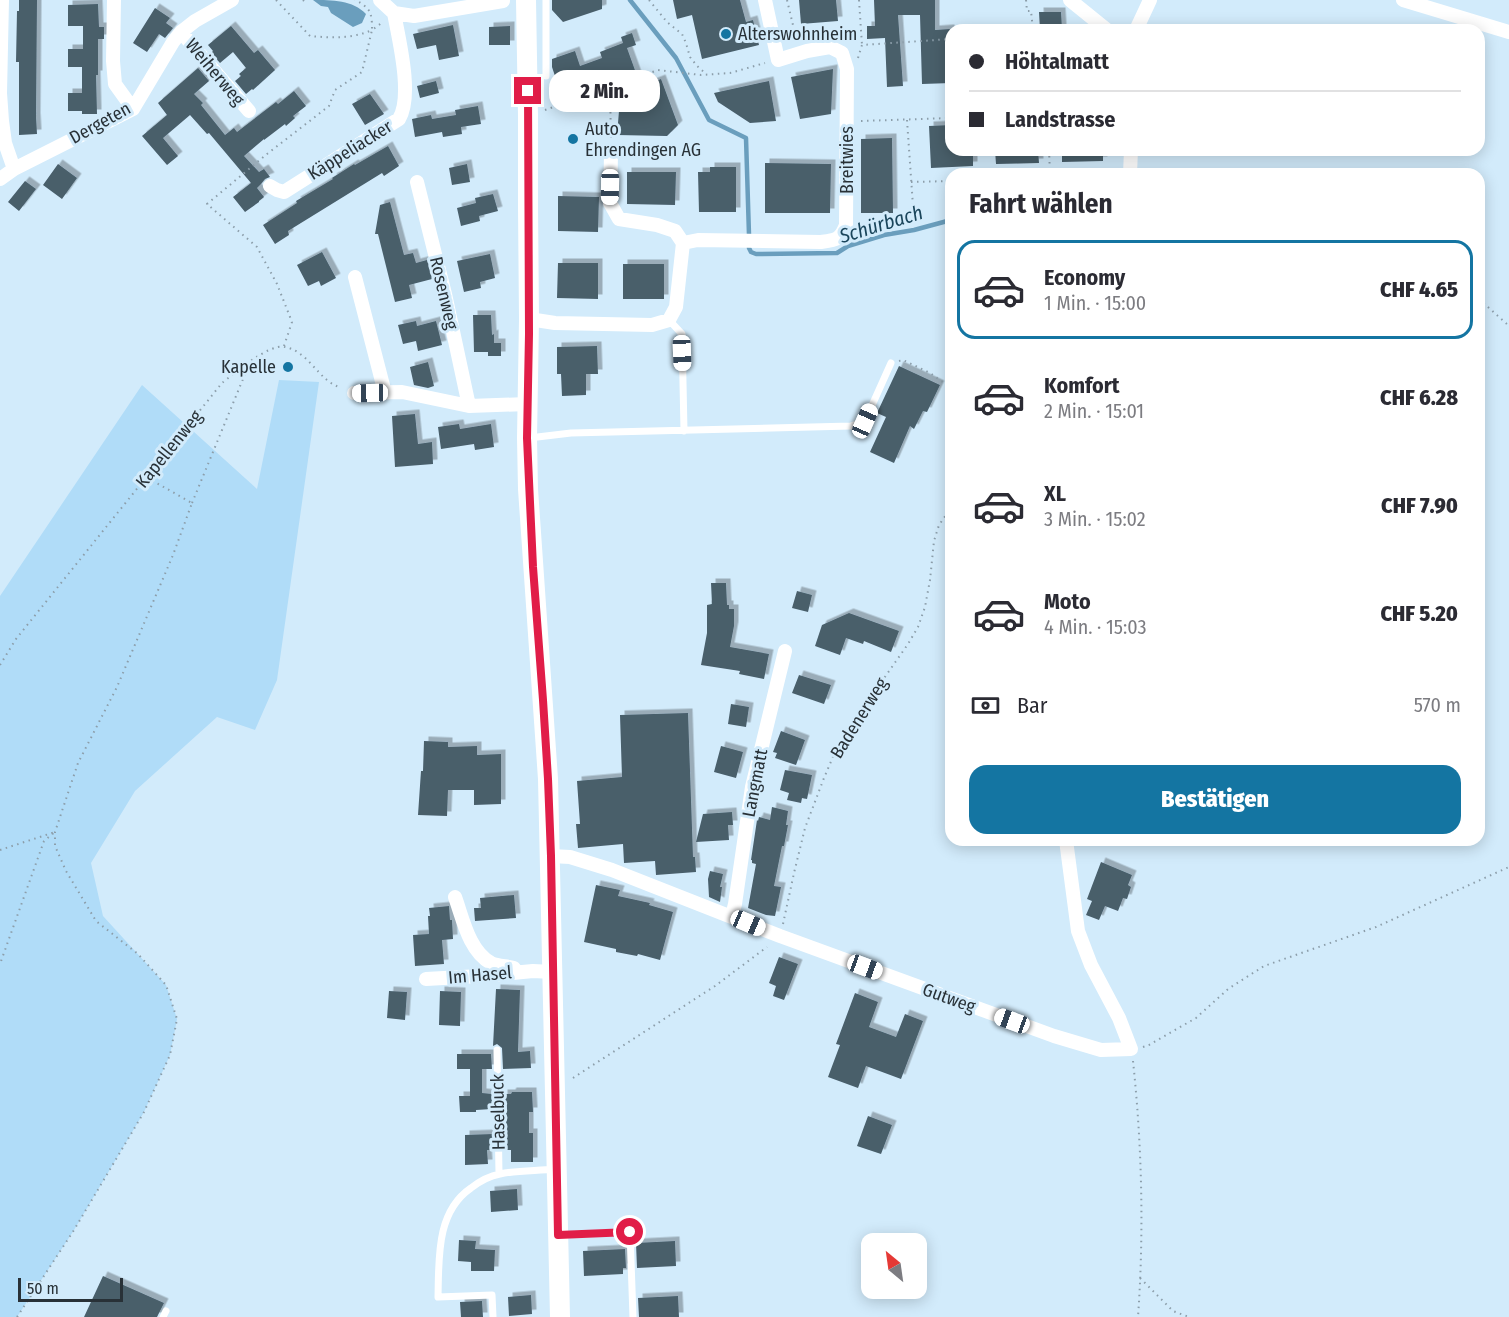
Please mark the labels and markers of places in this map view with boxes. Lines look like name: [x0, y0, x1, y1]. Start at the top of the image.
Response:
place label: Alterswohnheim: [738, 23, 857, 45]
marker: Alterswohnheim: [719, 27, 733, 41]
place label: Auto Ehrendingen AG: [585, 118, 701, 161]
marker: Auto Ehrendingen AG: [566, 132, 580, 146]
place label: Kapelle: [221, 356, 276, 378]
marker: Kapelle: [281, 360, 295, 374]

